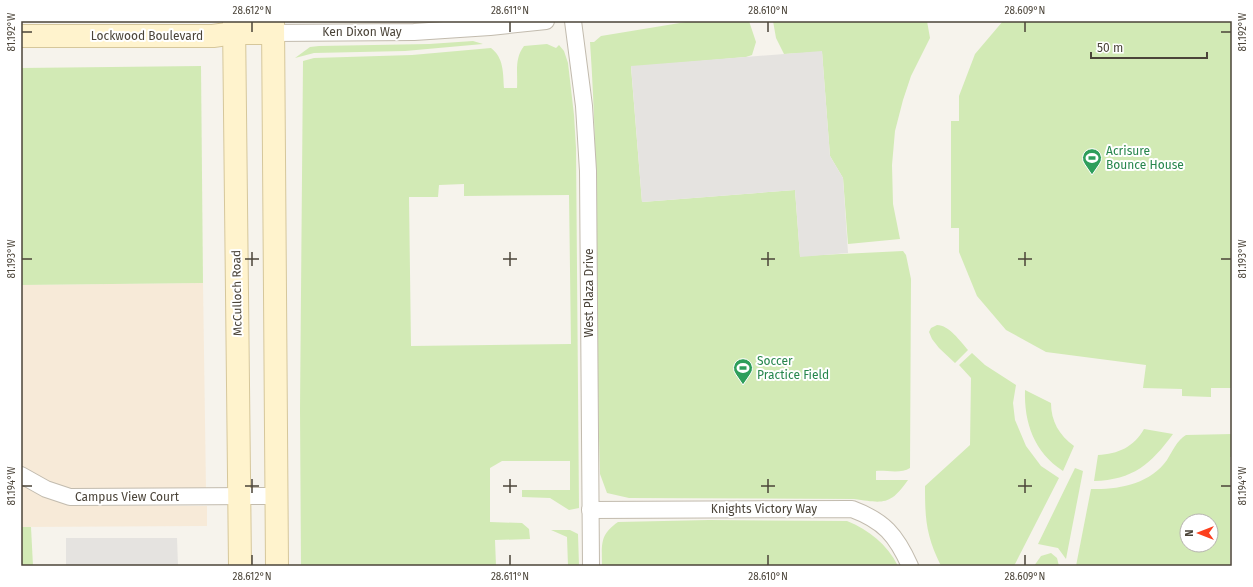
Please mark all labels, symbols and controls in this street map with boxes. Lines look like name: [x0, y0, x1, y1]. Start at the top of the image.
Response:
text: 28.612°N: [233, 5, 271, 17]
text: 28.611°N: [491, 5, 529, 17]
text: 28.610°N: [748, 5, 788, 17]
text: 28.609°N: [1005, 5, 1045, 17]
text: 81.192°W: [6, 12, 18, 51]
text: 81.192°W: [1237, 12, 1249, 51]
street label: Ken Dixon Way: [322, 25, 402, 39]
street label: Lockwood Boulevard: [91, 29, 203, 43]
scale bar: [1091, 34, 1207, 60]
text: 50 m: [1097, 41, 1123, 55]
place label: Acrisure Bounce House: [1106, 144, 1184, 172]
sports icon: Acrisure Bounce House: [1081, 147, 1103, 175]
text: 81.193°W: [6, 239, 18, 278]
text: 81.193°W: [1237, 239, 1249, 278]
street label: West Plaza Drive: [582, 248, 596, 338]
street label: McCulloch Road: [229, 250, 245, 336]
place label: Soccer Practice Field: [757, 354, 829, 382]
sports icon: Soccer Practice Field: [732, 357, 754, 385]
text: 81.194°W: [6, 466, 18, 506]
text: 81.194°W: [1237, 466, 1249, 506]
street label: Campus View Court: [75, 490, 180, 504]
street label: Knights Victory Way: [711, 502, 817, 516]
north arrow: [1179, 513, 1219, 553]
text: N: [1183, 529, 1196, 537]
text: 28.612°N: [233, 571, 271, 583]
text: 28.611°N: [491, 571, 529, 583]
text: 28.610°N: [748, 571, 788, 583]
text: 28.609°N: [1005, 571, 1045, 583]

